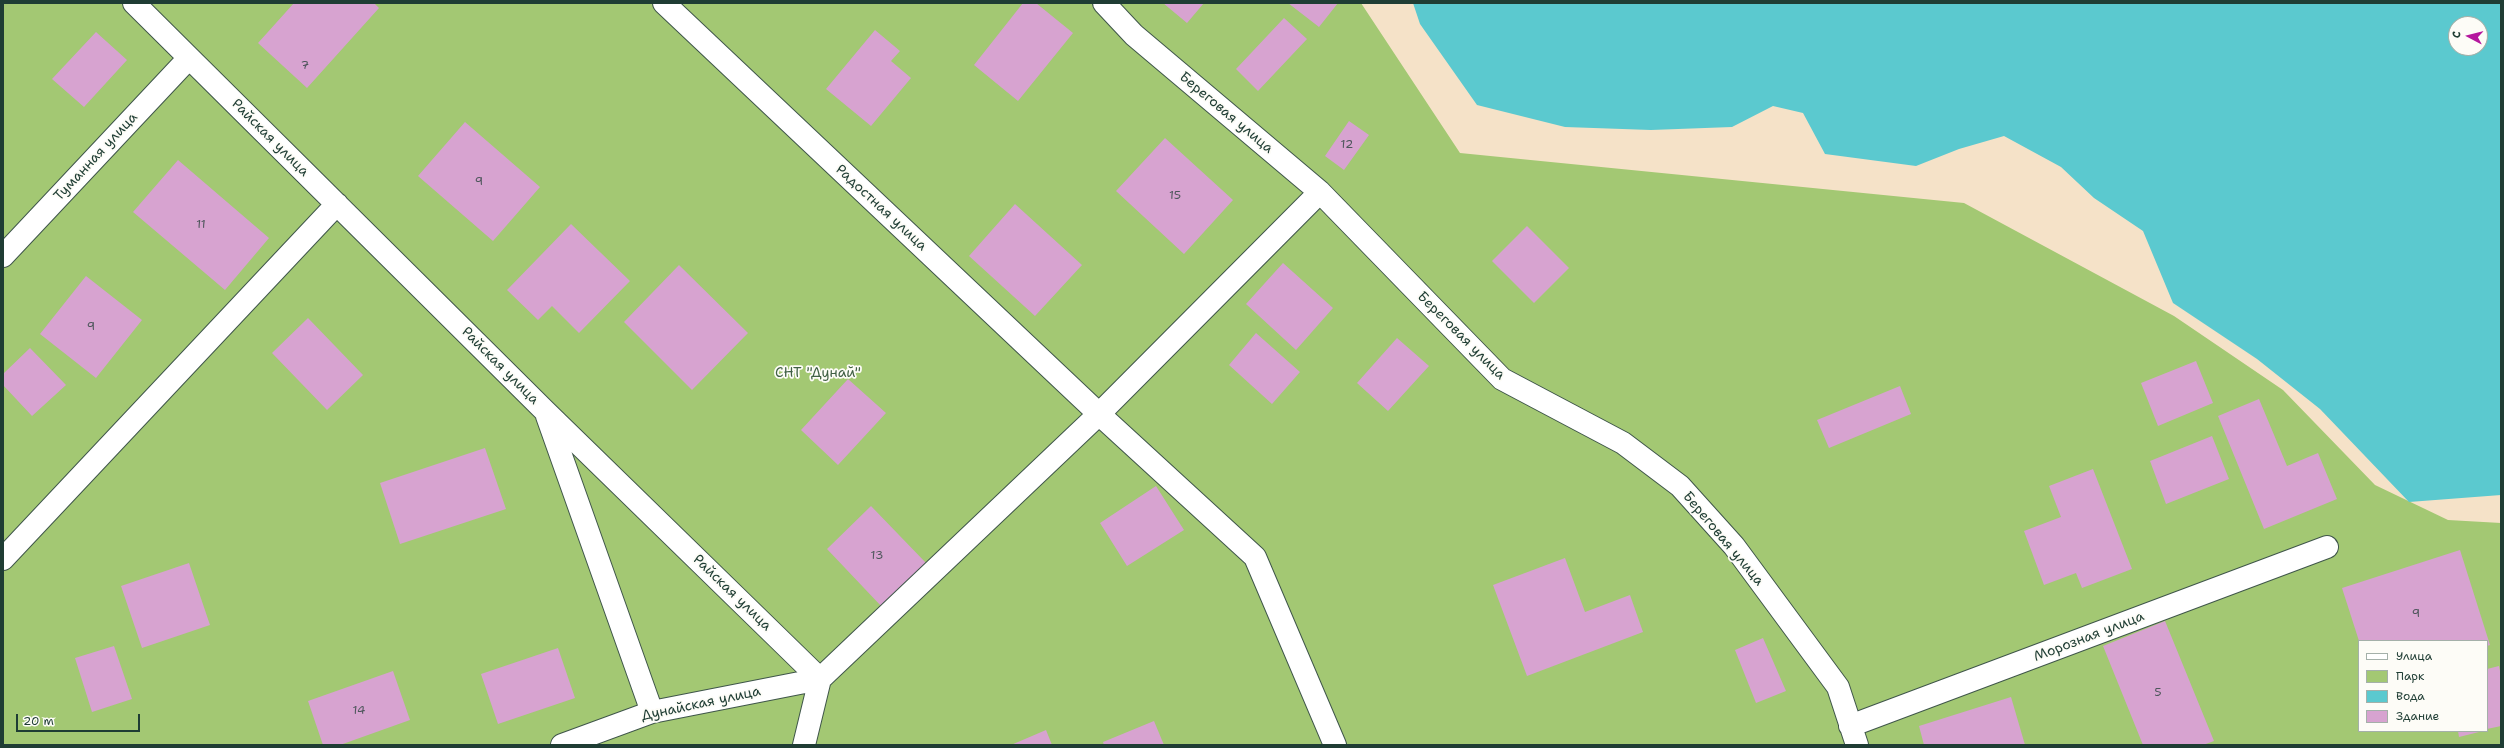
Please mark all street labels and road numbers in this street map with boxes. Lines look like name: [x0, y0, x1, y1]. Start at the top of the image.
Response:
street label: Береговая улица: [1176, 69, 1276, 157]
street label: Райская улица: [228, 96, 312, 180]
street label: Туманная улица: [51, 109, 141, 205]
street label: Радостная улица: [832, 161, 930, 255]
street label: Береговая улица: [1414, 289, 1508, 383]
street label: Райская улица: [458, 324, 542, 408]
street label: Береговая улица: [1679, 489, 1767, 589]
street label: Райская улица: [689, 551, 775, 635]
street label: Морозная улица: [2031, 608, 2147, 666]
street label: Дунайская улица: [640, 683, 762, 725]

